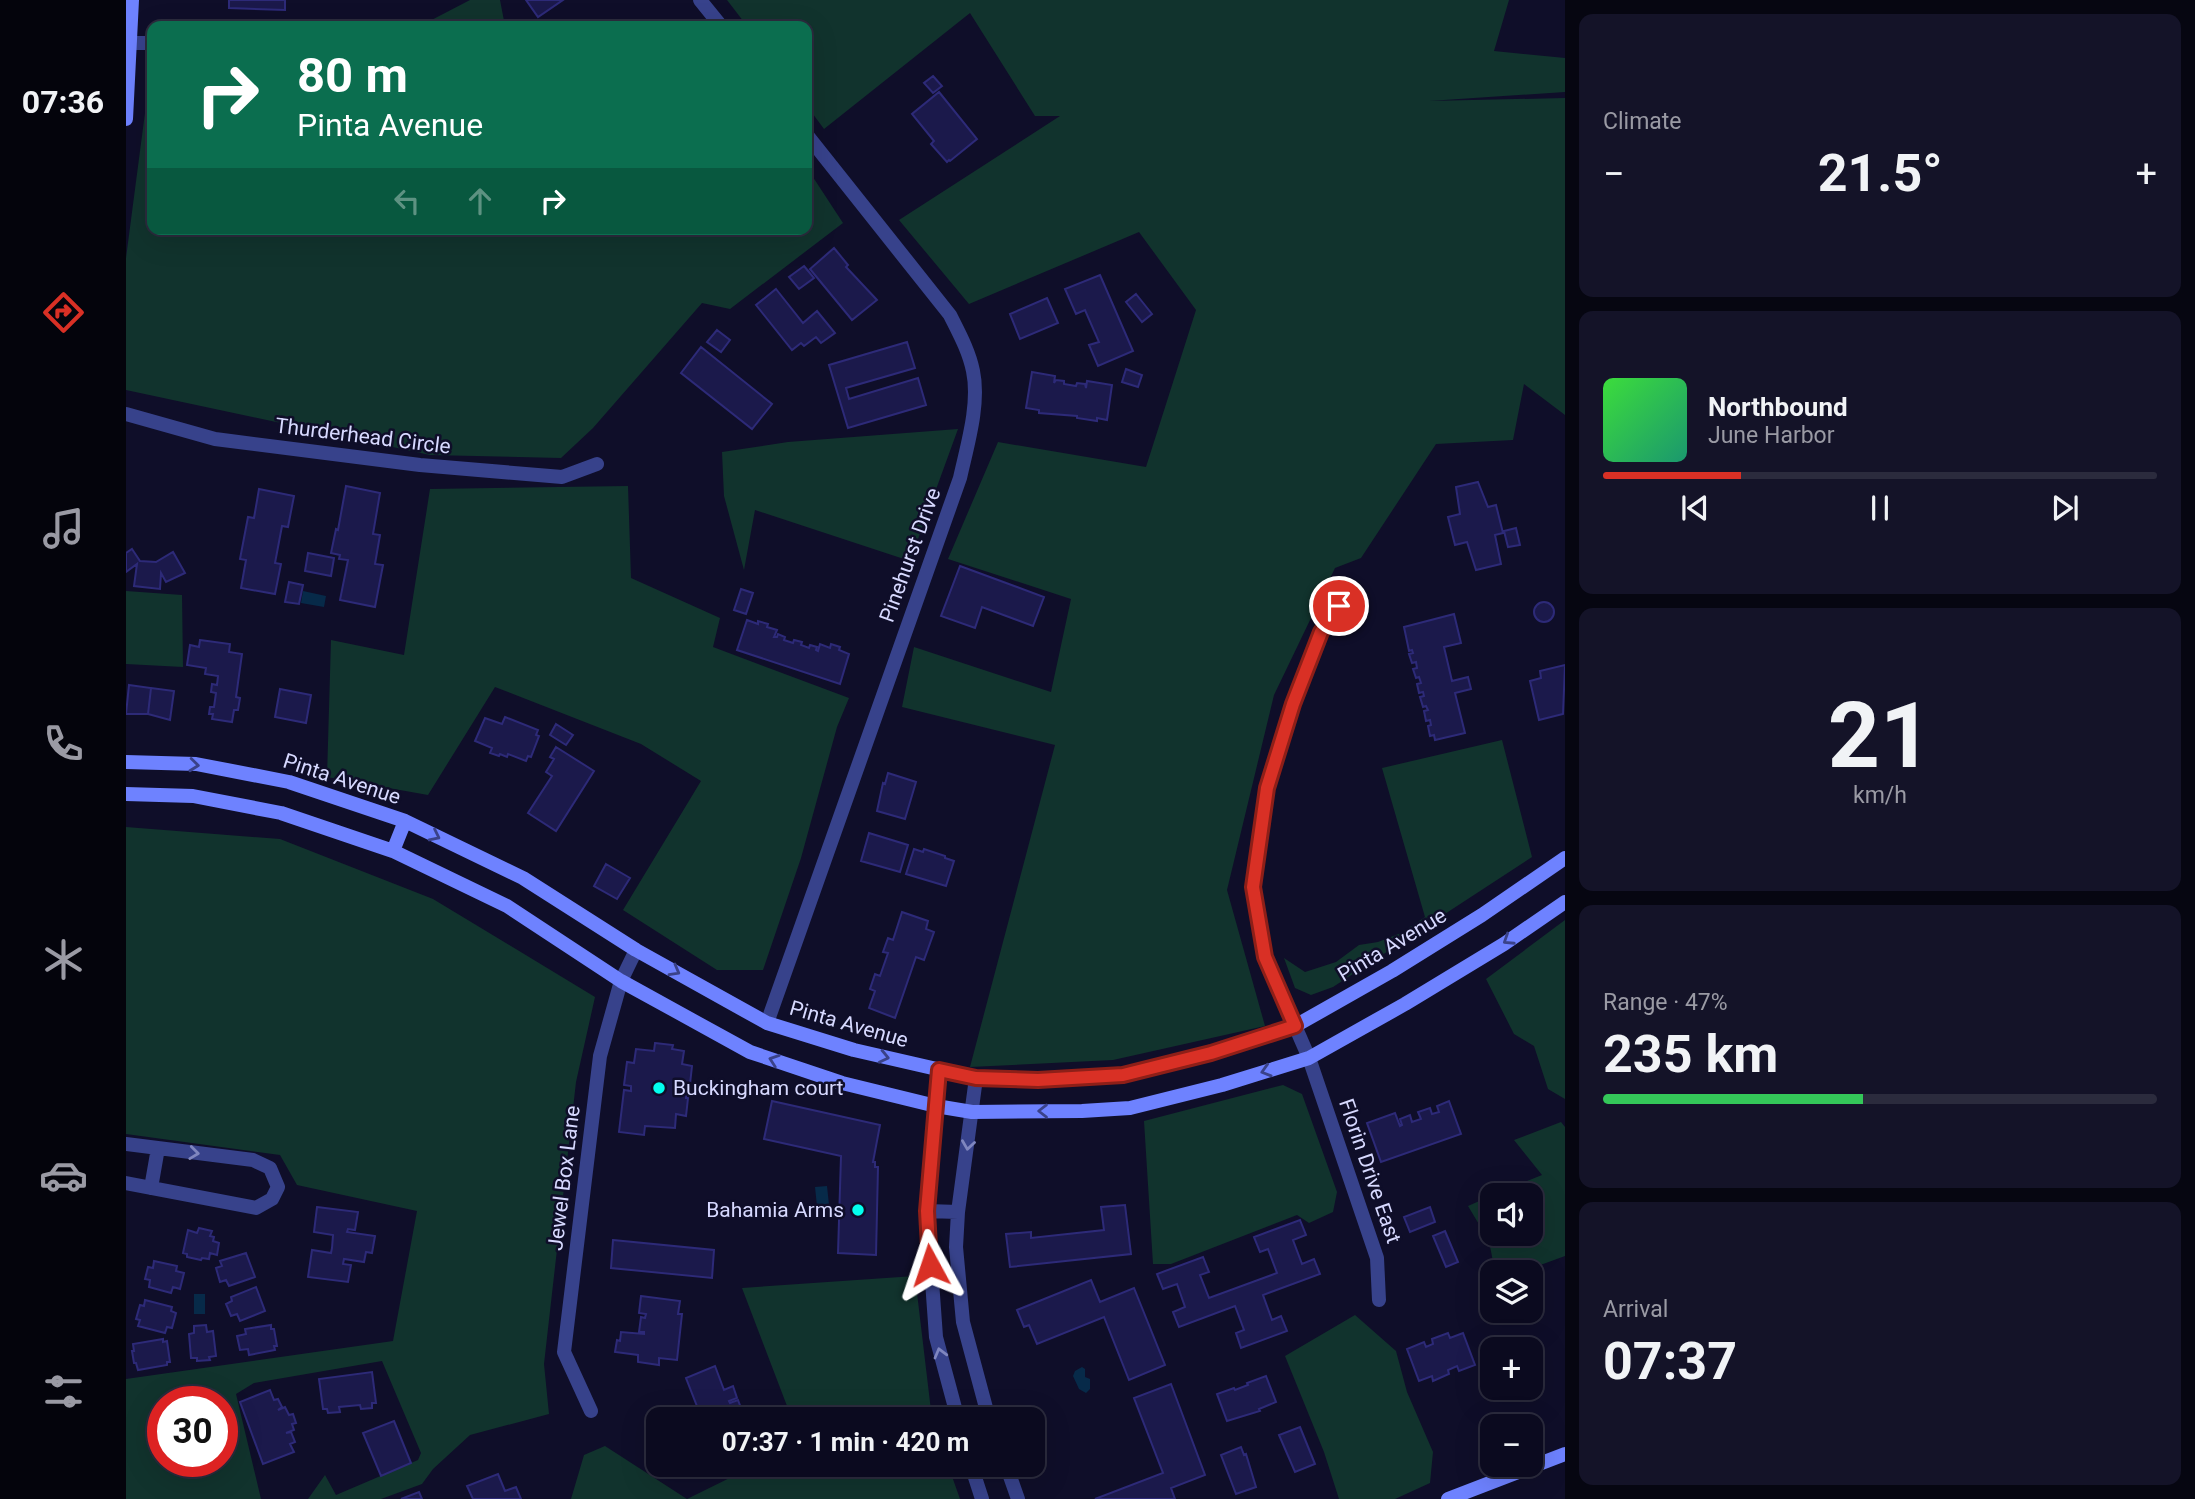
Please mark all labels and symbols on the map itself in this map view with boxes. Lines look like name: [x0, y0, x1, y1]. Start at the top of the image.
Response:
street label: Thurderhead Circle: [274, 413, 452, 459]
street label: Pinehurst Drive: [875, 484, 945, 626]
pin: [1309, 576, 1369, 636]
street label: Pinta Avenue: [280, 749, 404, 809]
one-way arrow: [189, 757, 200, 772]
one-way arrow: [428, 827, 440, 841]
street label: Pinta Avenue: [1333, 903, 1451, 987]
one-way arrow: [1503, 932, 1516, 945]
one-way arrow: [668, 963, 681, 976]
street label: Pinta Avenue: [787, 996, 911, 1052]
one-way arrow: [878, 1049, 890, 1063]
one-way arrow: [768, 1054, 780, 1068]
one-way arrow: [1260, 1063, 1273, 1077]
place label: Buckingham court: [673, 1076, 844, 1100]
marker: Buckingham court: [651, 1080, 667, 1096]
street label: Florin Drive East: [1334, 1096, 1406, 1246]
one-way arrow: [1038, 1103, 1048, 1119]
street label: Jewel Box Lane: [543, 1104, 585, 1252]
one-way arrow: [960, 1139, 975, 1151]
one-way arrow: [188, 1145, 200, 1160]
place label: Bahamia Arms: [706, 1198, 844, 1222]
marker: Bahamia Arms: [850, 1202, 866, 1218]
position arrow: [893, 1228, 967, 1302]
one-way arrow: [934, 1348, 948, 1360]
speed limit sign: 30: [147, 1386, 238, 1477]

